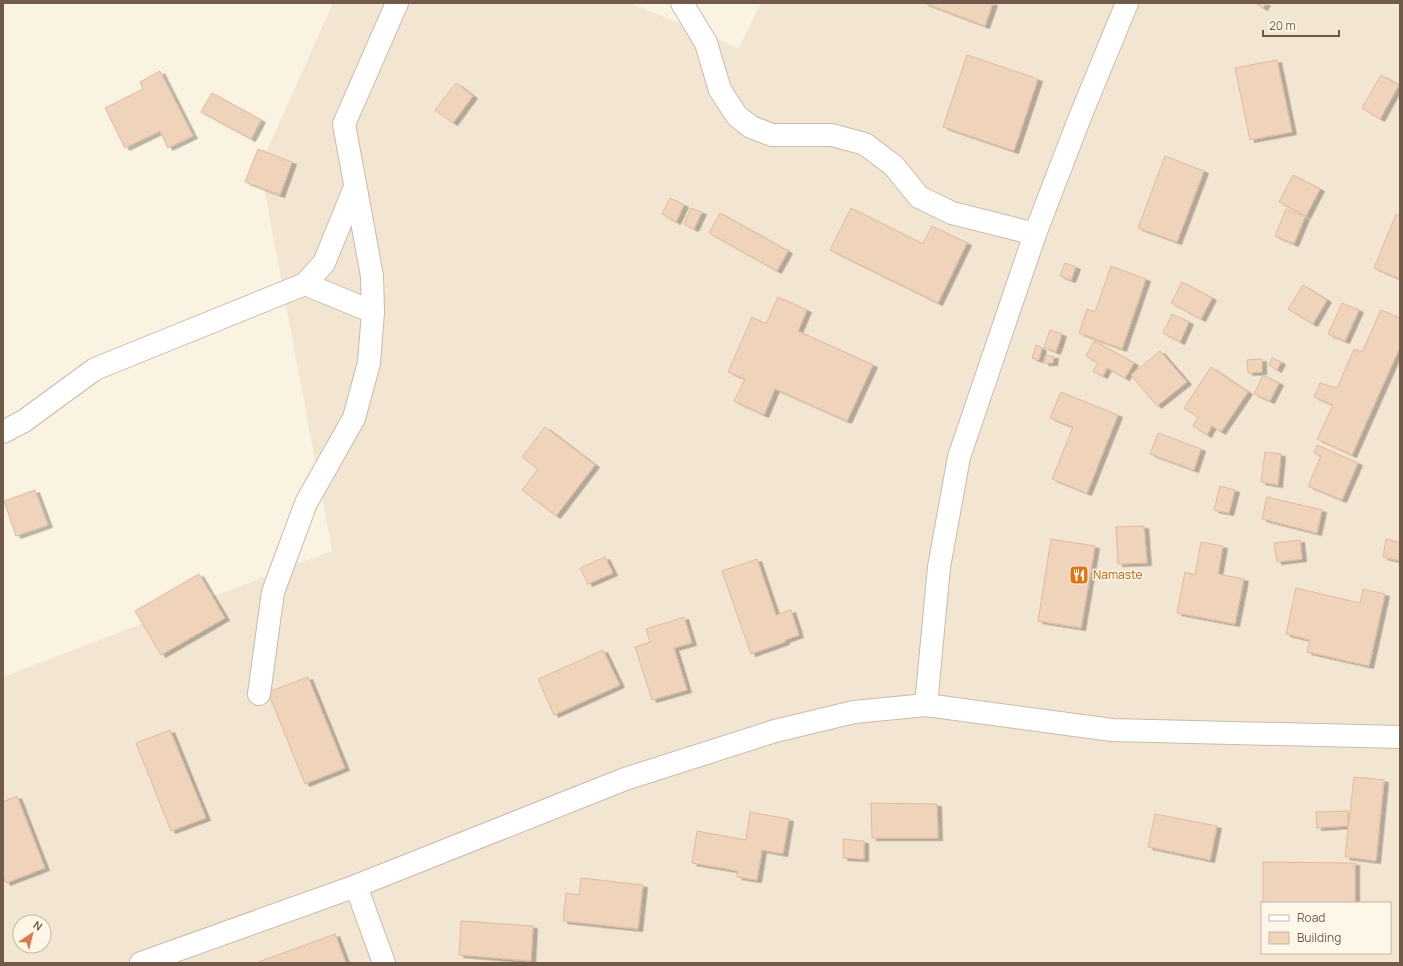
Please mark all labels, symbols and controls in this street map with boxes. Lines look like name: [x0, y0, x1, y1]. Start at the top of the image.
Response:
scale bar: [1263, 12, 1339, 38]
text: 20 m: [1269, 17, 1296, 34]
restaurant icon: Namaste: [1068, 564, 1090, 586]
place label: Namaste: [1093, 566, 1143, 583]
legend: [1261, 902, 1391, 954]
text: Road: [1297, 909, 1325, 926]
north arrow: [12, 914, 52, 954]
text: N: [30, 917, 46, 934]
text: Building: [1297, 929, 1341, 946]

